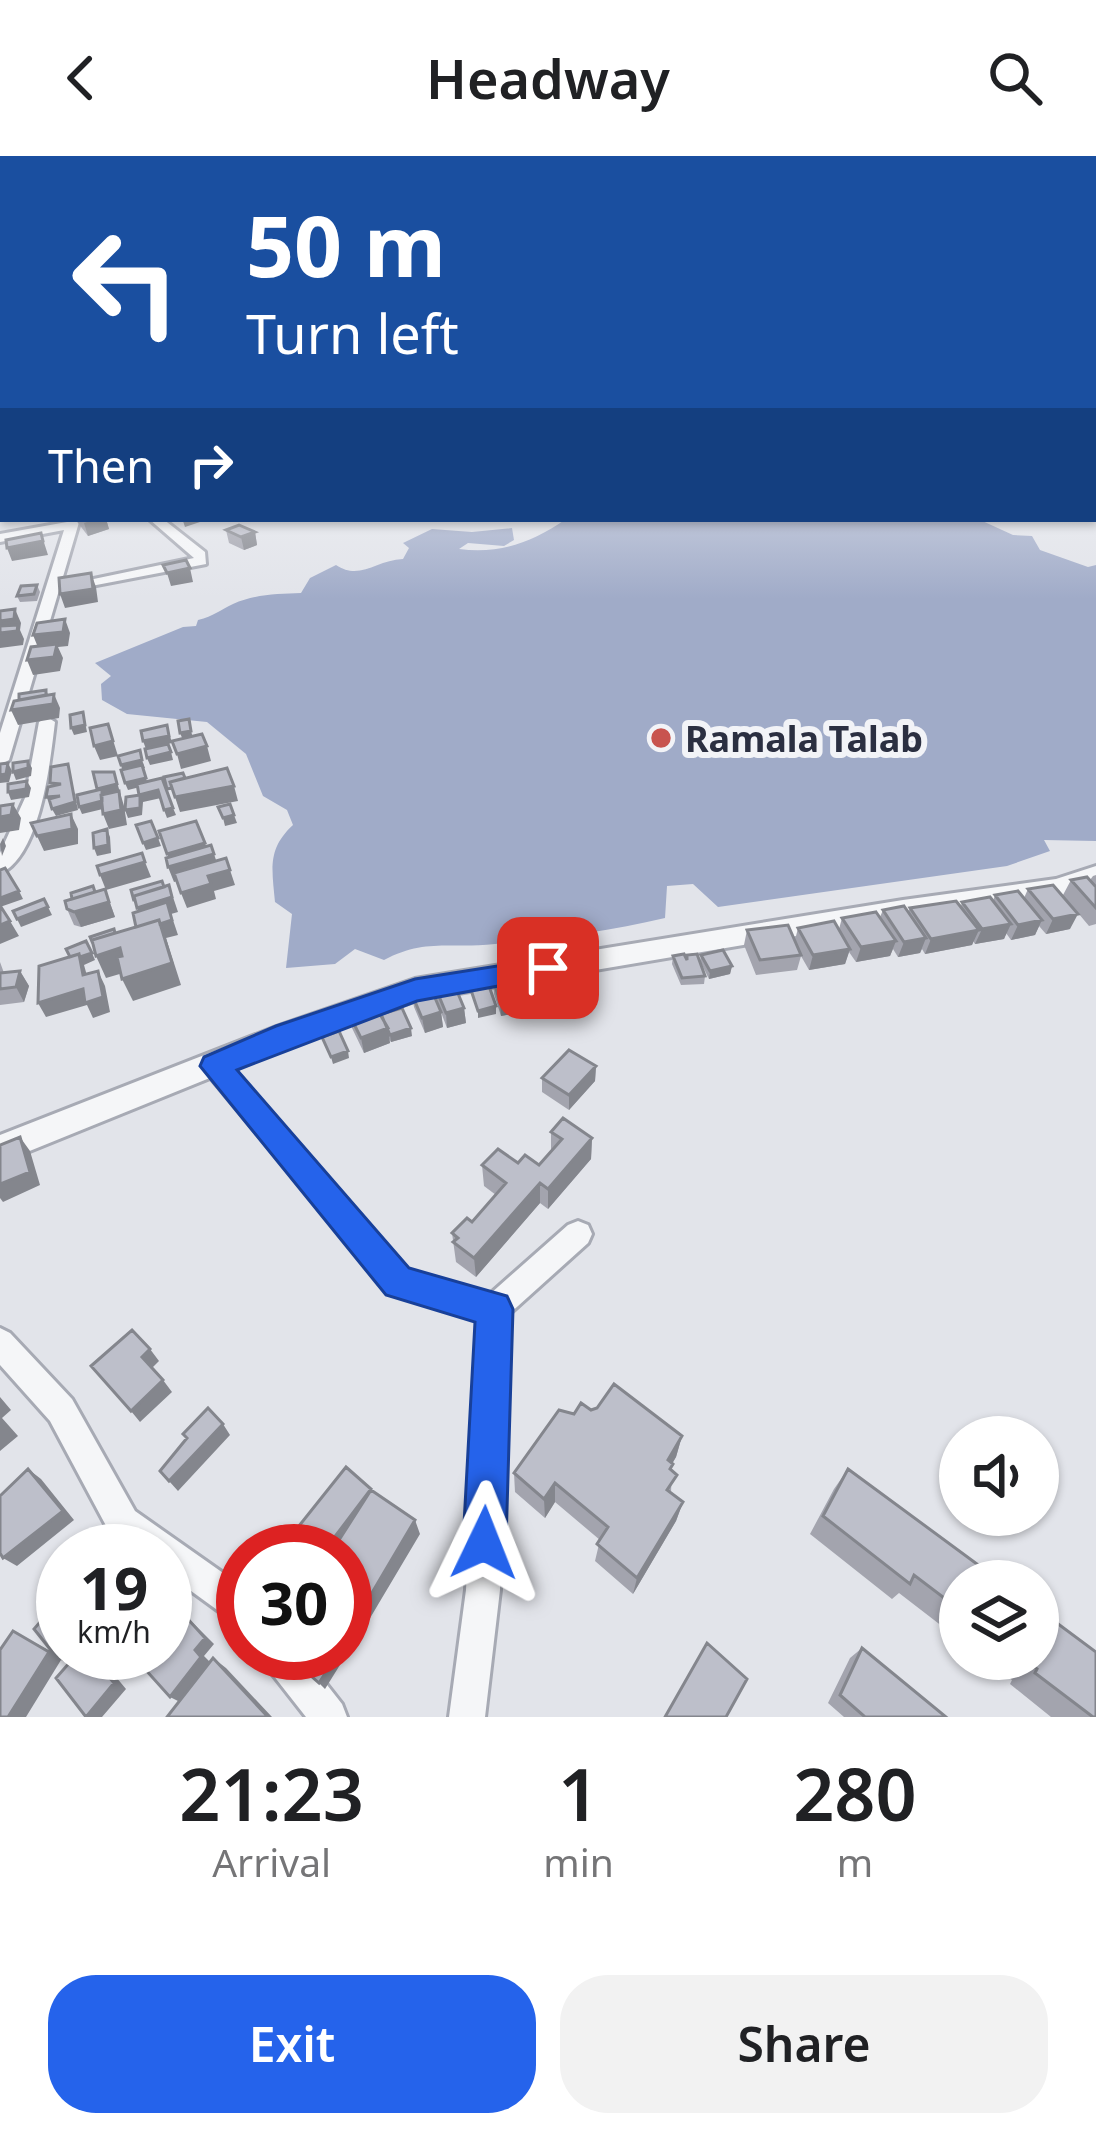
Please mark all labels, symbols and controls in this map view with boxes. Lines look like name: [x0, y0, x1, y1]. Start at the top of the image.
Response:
text: Headway: [426, 41, 670, 115]
icon: back: [48, 45, 114, 111]
icon: search: [982, 45, 1048, 111]
text: 50 m: [246, 187, 446, 302]
icon: left: [48, 204, 204, 360]
text: Turn left: [246, 296, 459, 370]
icon: right: [178, 432, 244, 498]
text: Then: [48, 435, 154, 496]
place label: Ramala Talab: [685, 714, 923, 763]
marker: Ramala Talab: [648, 725, 674, 751]
pin: [497, 917, 599, 1019]
icon: arrive: [515, 935, 581, 1001]
map controls: [939, 1416, 1059, 1680]
button: sound: [939, 1416, 1059, 1536]
position arrow: [421, 1480, 547, 1606]
speed limit sign: 30: [216, 1524, 372, 1680]
text: 19: [80, 1546, 148, 1628]
button: layers: [939, 1560, 1059, 1680]
text: km/h: [77, 1611, 151, 1652]
text: 21:23: [179, 1744, 364, 1842]
text: 1: [558, 1744, 599, 1842]
text: 280: [793, 1744, 917, 1842]
text: Arrival: [212, 1835, 331, 1888]
text: min: [543, 1835, 614, 1888]
text: m: [837, 1835, 873, 1888]
button: Exit: [48, 1975, 536, 2113]
button: Share: [560, 1975, 1048, 2113]

